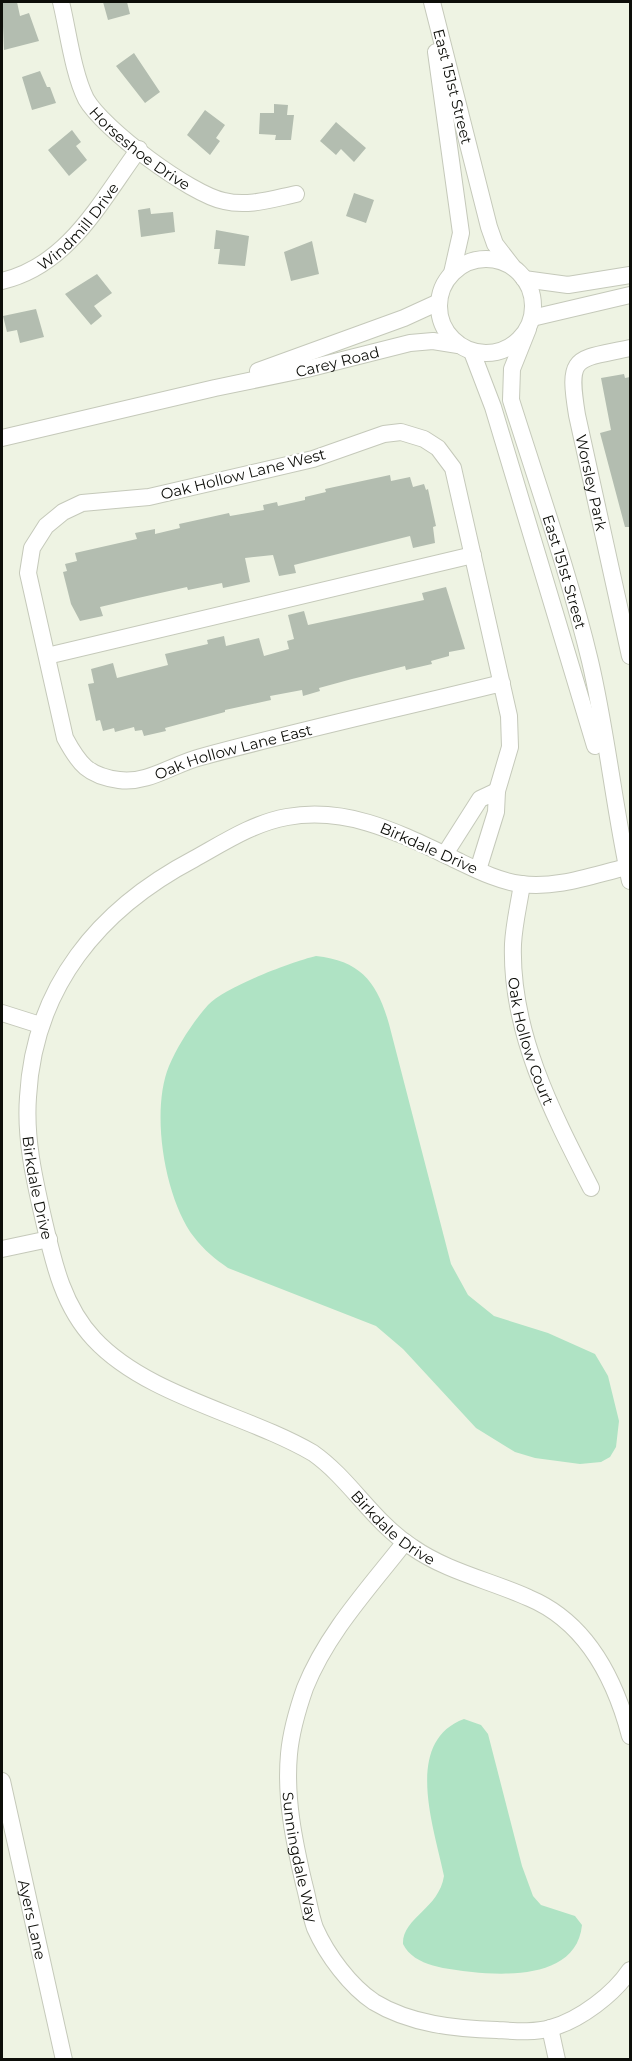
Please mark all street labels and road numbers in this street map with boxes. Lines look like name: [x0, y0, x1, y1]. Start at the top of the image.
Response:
street label: East 151st Street: [430, 27, 477, 146]
street label: Horseshoe Drive: [86, 102, 194, 194]
street label: Windmill Drive: [34, 179, 122, 274]
street label: Carey Road: [294, 342, 381, 381]
street label: Worsley Park: [572, 432, 612, 532]
street label: Oak Hollow Lane West: [158, 444, 328, 504]
street label: East 151st Street: [539, 512, 591, 631]
street label: Oak Hollow Lane East: [151, 719, 314, 784]
street label: Birkdale Drive: [377, 818, 481, 878]
street label: Oak Hollow Court: [504, 976, 559, 1108]
street label: Birkdale Drive: [19, 1135, 57, 1241]
street label: Birkdale Drive: [347, 1486, 439, 1569]
street label: Sunningdale Way: [279, 1791, 322, 1925]
street label: Ayers Lane: [15, 1878, 51, 1961]

